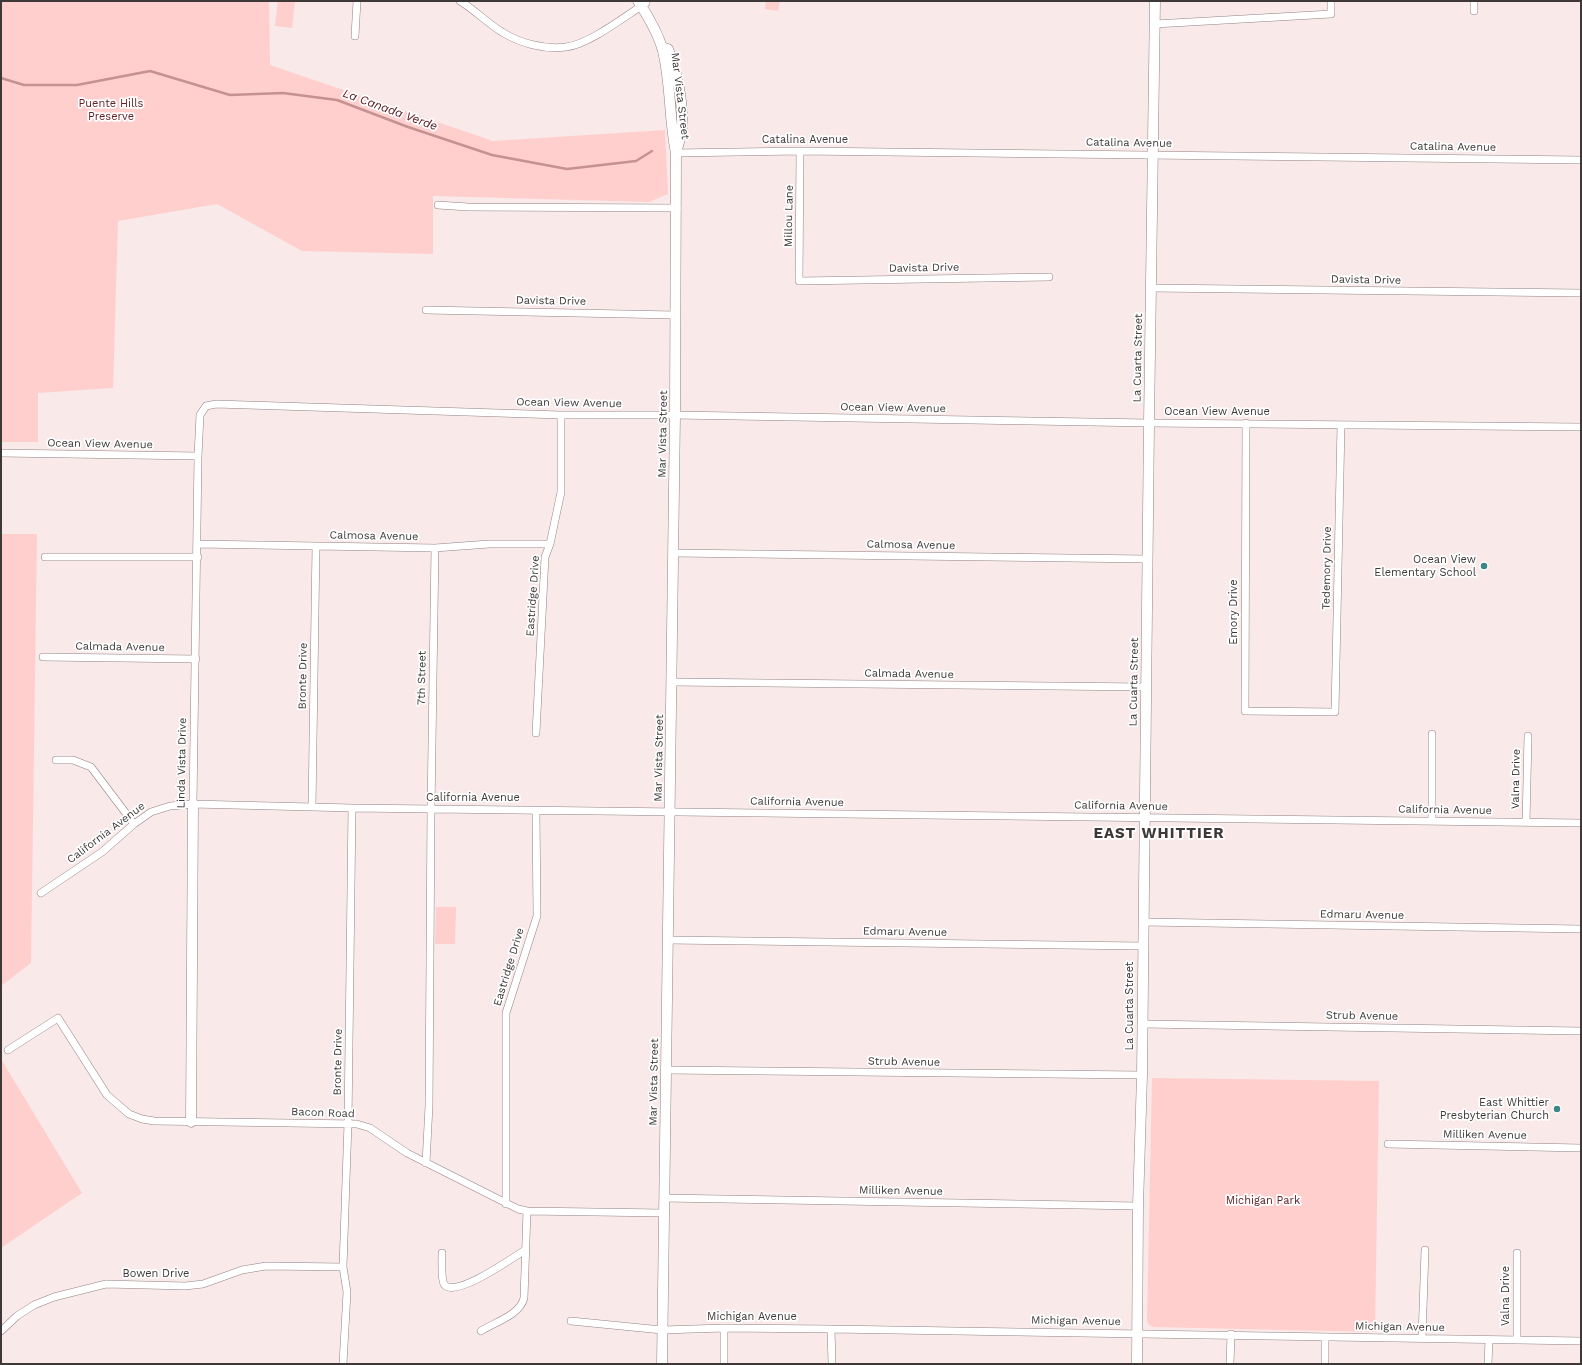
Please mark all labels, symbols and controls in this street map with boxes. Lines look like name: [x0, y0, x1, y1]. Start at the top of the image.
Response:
street label: Mar Vista Street: [668, 52, 692, 140]
water label: La Canada Verde: [341, 86, 439, 134]
park label: Puente Hills Preserve: [79, 97, 143, 123]
street label: Catalina Avenue: [762, 133, 848, 147]
street label: Catalina Avenue: [1086, 136, 1172, 150]
street label: Catalina Avenue: [1410, 140, 1496, 154]
street label: Millou Lane: [782, 185, 796, 247]
street label: Davista Drive: [889, 261, 959, 275]
street label: Davista Drive: [1331, 273, 1401, 287]
street label: Davista Drive: [516, 294, 586, 308]
street label: La Cuarta Street: [1131, 313, 1145, 403]
street label: Mar Vista Street: [656, 390, 670, 478]
street label: Ocean View Avenue: [516, 395, 622, 411]
street label: Ocean View Avenue: [840, 400, 946, 416]
street label: Ocean View Avenue: [1164, 405, 1270, 419]
street label: Ocean View Avenue: [47, 436, 153, 452]
street label: Tedemory Drive: [1320, 526, 1334, 610]
street label: Calmosa Avenue: [329, 529, 419, 543]
street label: Calmosa Avenue: [866, 538, 956, 552]
place label: Ocean View Elementary School: [1374, 553, 1476, 579]
street label: Eastridge Drive: [524, 555, 542, 637]
marker: Ocean View Elementary School: [1479, 561, 1489, 571]
street label: Emory Drive: [1227, 579, 1241, 645]
street label: La Cuarta Street: [1127, 637, 1141, 727]
street label: Calmada Avenue: [75, 640, 165, 654]
street label: Bronte Drive: [296, 642, 310, 710]
street label: 7th Street: [415, 651, 429, 705]
street label: Calmada Avenue: [864, 667, 954, 681]
street label: Mar Vista Street: [652, 714, 666, 802]
street label: Linda Vista Drive: [175, 717, 189, 809]
street label: Valna Drive: [1509, 749, 1523, 809]
street label: California Avenue: [426, 791, 520, 805]
street label: California Avenue: [750, 795, 844, 809]
street label: California Avenue: [65, 799, 147, 867]
street label: California Avenue: [1074, 799, 1168, 813]
street label: California Avenue: [1398, 803, 1492, 817]
district label: EAST WHITTIER: [1093, 825, 1225, 843]
street label: Edmaru Avenue: [1320, 908, 1404, 922]
street label: Edmaru Avenue: [863, 925, 947, 939]
street label: Eastridge Drive: [491, 926, 527, 1008]
street label: La Cuarta Street: [1123, 962, 1137, 1050]
street label: Strub Avenue: [1326, 1009, 1398, 1023]
street label: Bronte Drive: [331, 1028, 345, 1096]
street label: Mar Vista Street: [647, 1038, 661, 1126]
street label: Strub Avenue: [868, 1055, 940, 1069]
place label: East Whittier Presbyterian Church: [1440, 1096, 1549, 1122]
marker: East Whittier Presbyterian Church: [1552, 1104, 1562, 1114]
street label: Bacon Road: [291, 1105, 355, 1121]
street label: Milliken Avenue: [1443, 1128, 1527, 1142]
street label: Milliken Avenue: [859, 1184, 943, 1198]
park label: Michigan Park: [1226, 1194, 1300, 1208]
street label: Valna Drive: [1499, 1266, 1513, 1326]
street label: Bowen Drive: [123, 1267, 189, 1281]
street label: Michigan Avenue: [707, 1310, 797, 1324]
street label: Michigan Avenue: [1031, 1314, 1121, 1328]
street label: Michigan Avenue: [1355, 1320, 1445, 1334]

